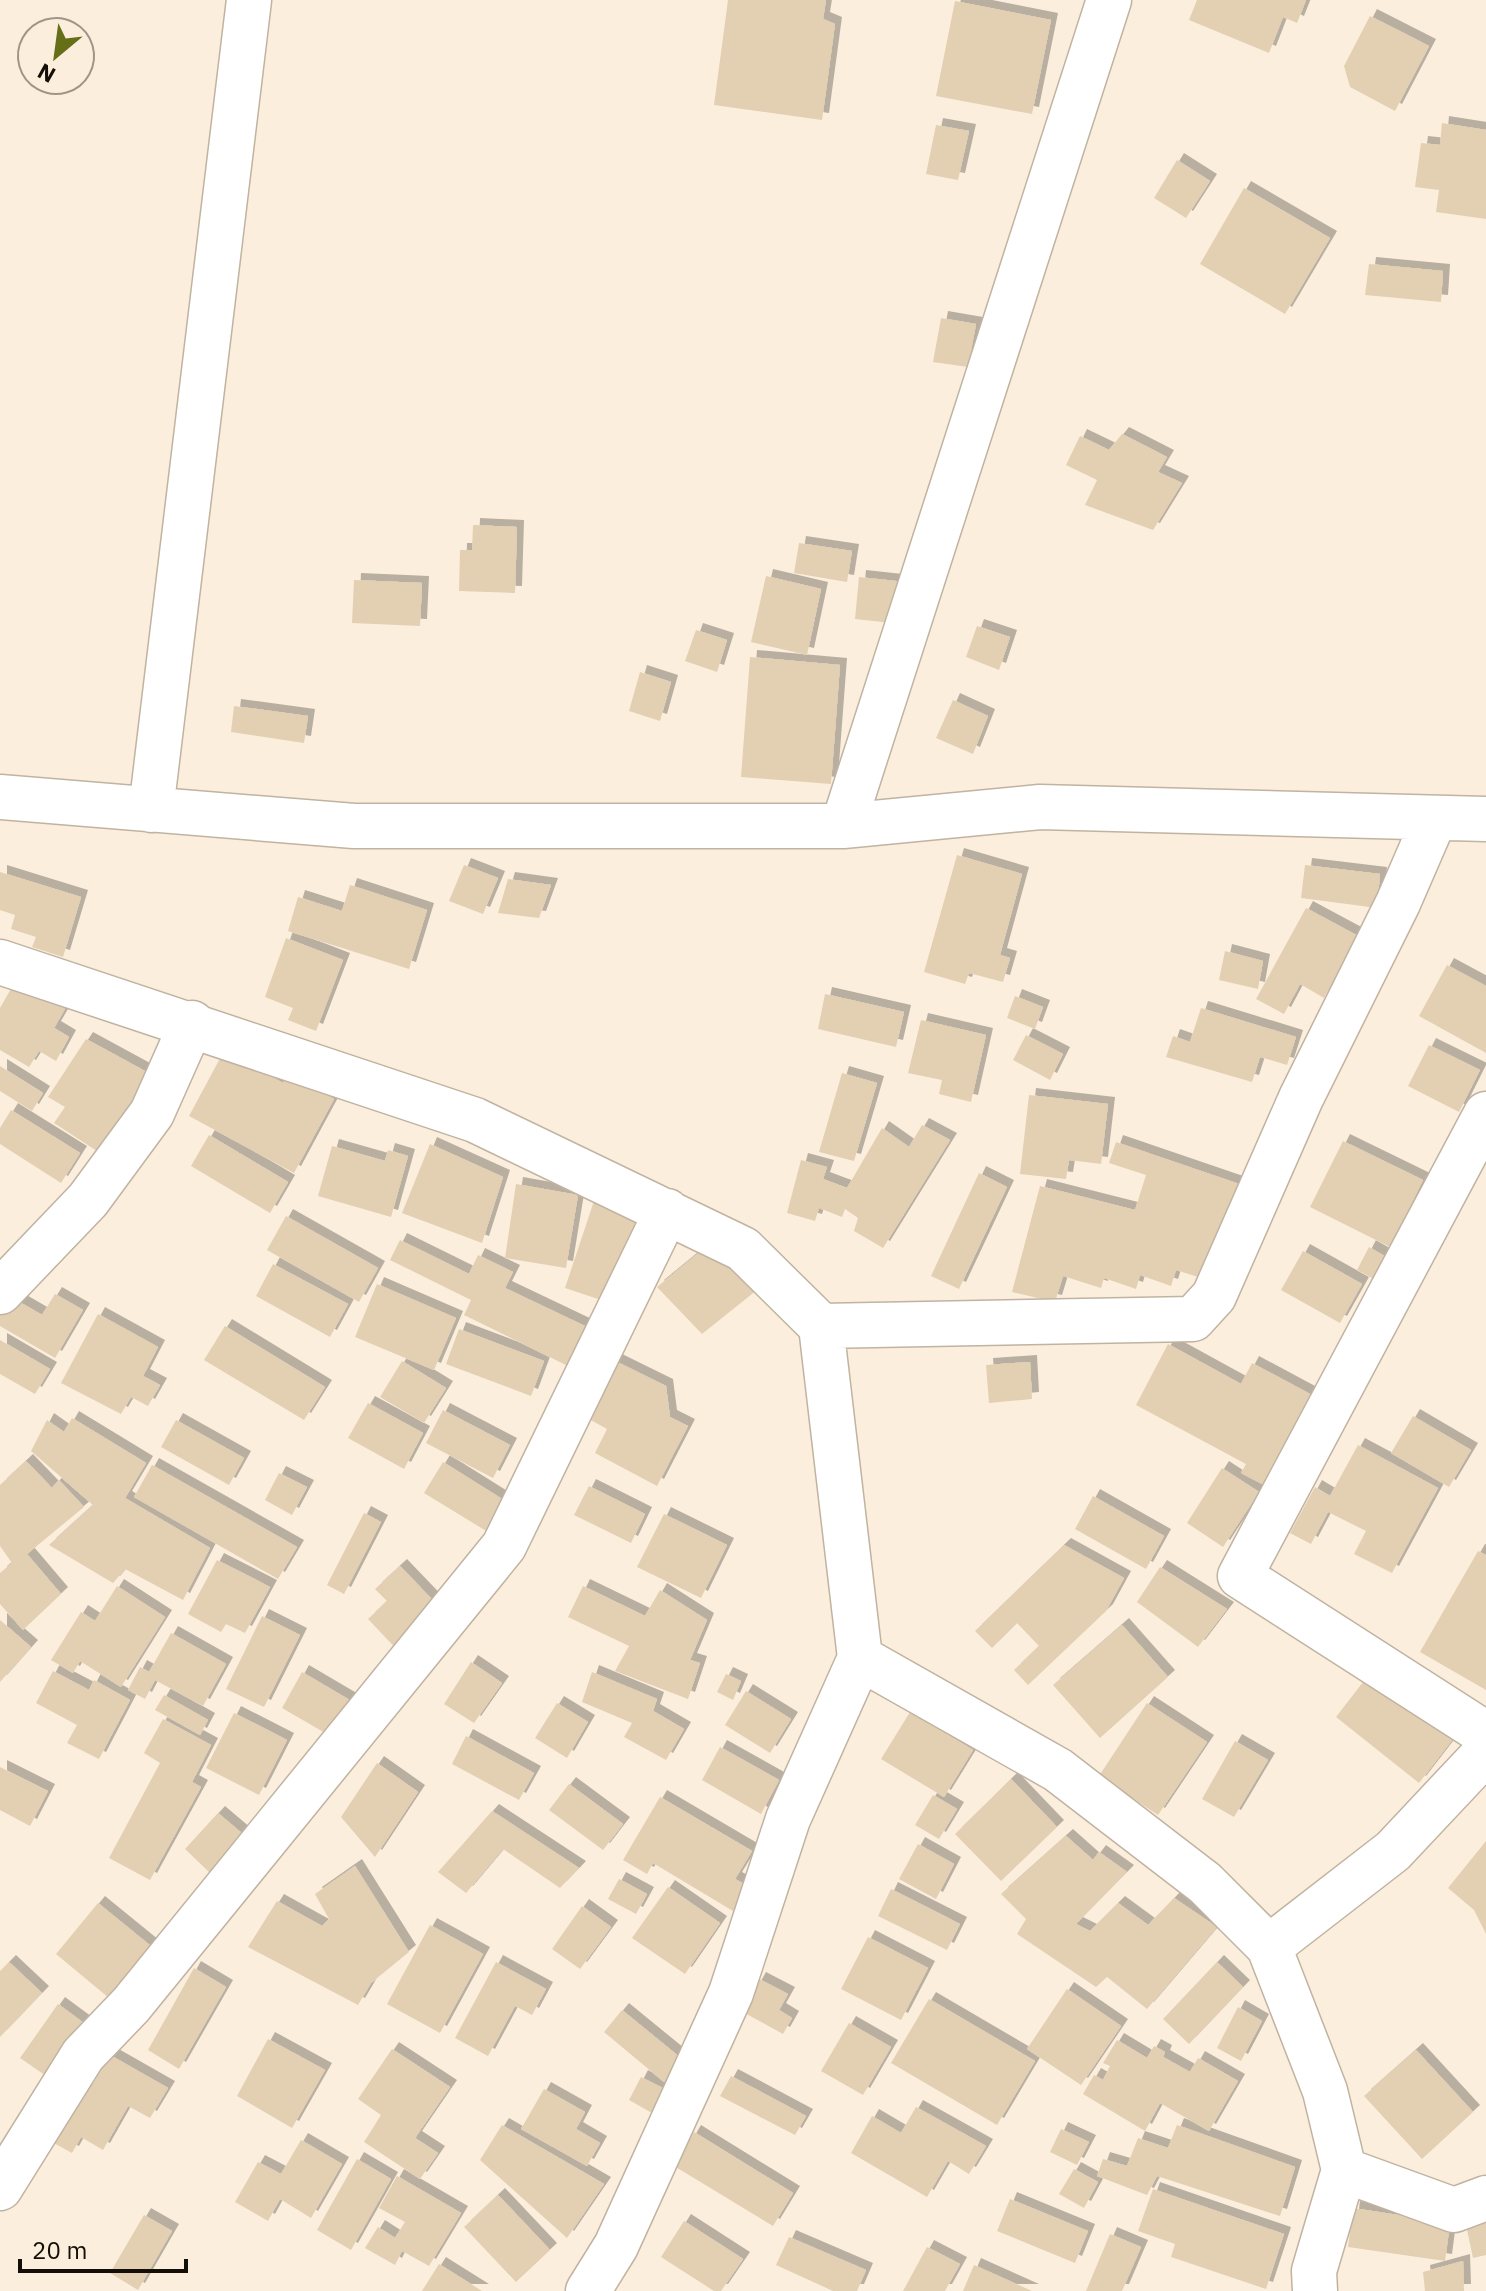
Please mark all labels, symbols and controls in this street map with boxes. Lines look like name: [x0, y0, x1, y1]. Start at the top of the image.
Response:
north arrow: [16, 16, 96, 96]
text: N: [32, 57, 60, 90]
scale bar: [20, 2223, 186, 2273]
text: 20 m: [32, 2234, 87, 2266]

